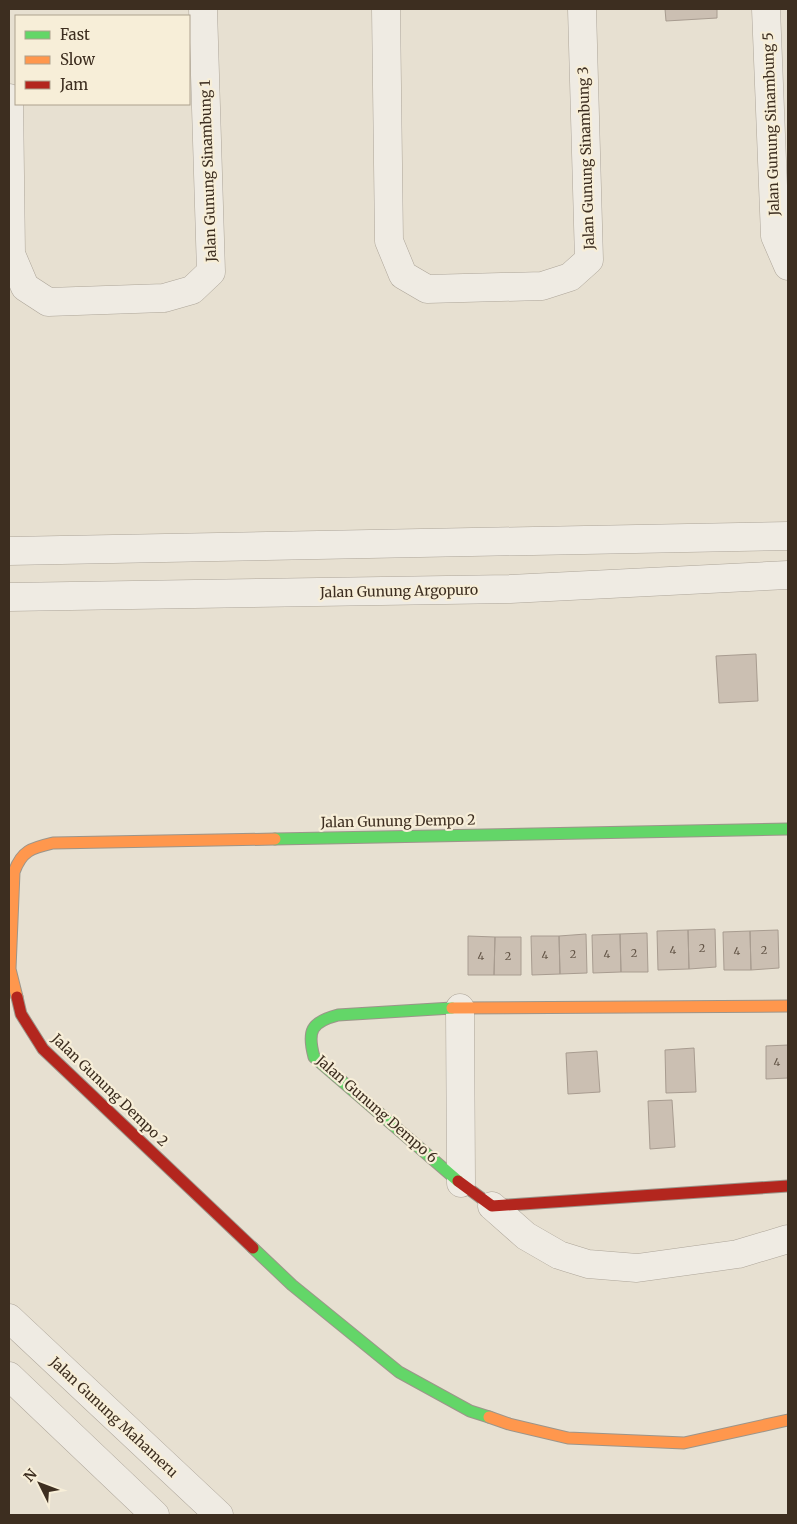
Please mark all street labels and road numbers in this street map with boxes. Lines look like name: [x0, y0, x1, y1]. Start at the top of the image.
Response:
street label: Jalan Gunung Sinambung 5: [759, 32, 783, 217]
street label: Jalan Gunung Sinambung 3: [574, 66, 598, 251]
street label: Jalan Gunung Sinambung 1: [196, 80, 220, 263]
street label: Jalan Gunung Argopuro: [319, 581, 478, 601]
street label: Jalan Gunung Dempo 2: [319, 811, 476, 831]
street label: Jalan Gunung Dempo 2: [47, 1029, 172, 1150]
street label: Jalan Gunung Dempo 6: [312, 1051, 441, 1167]
street label: Jalan Gunung Mahameru: [45, 1352, 182, 1481]

